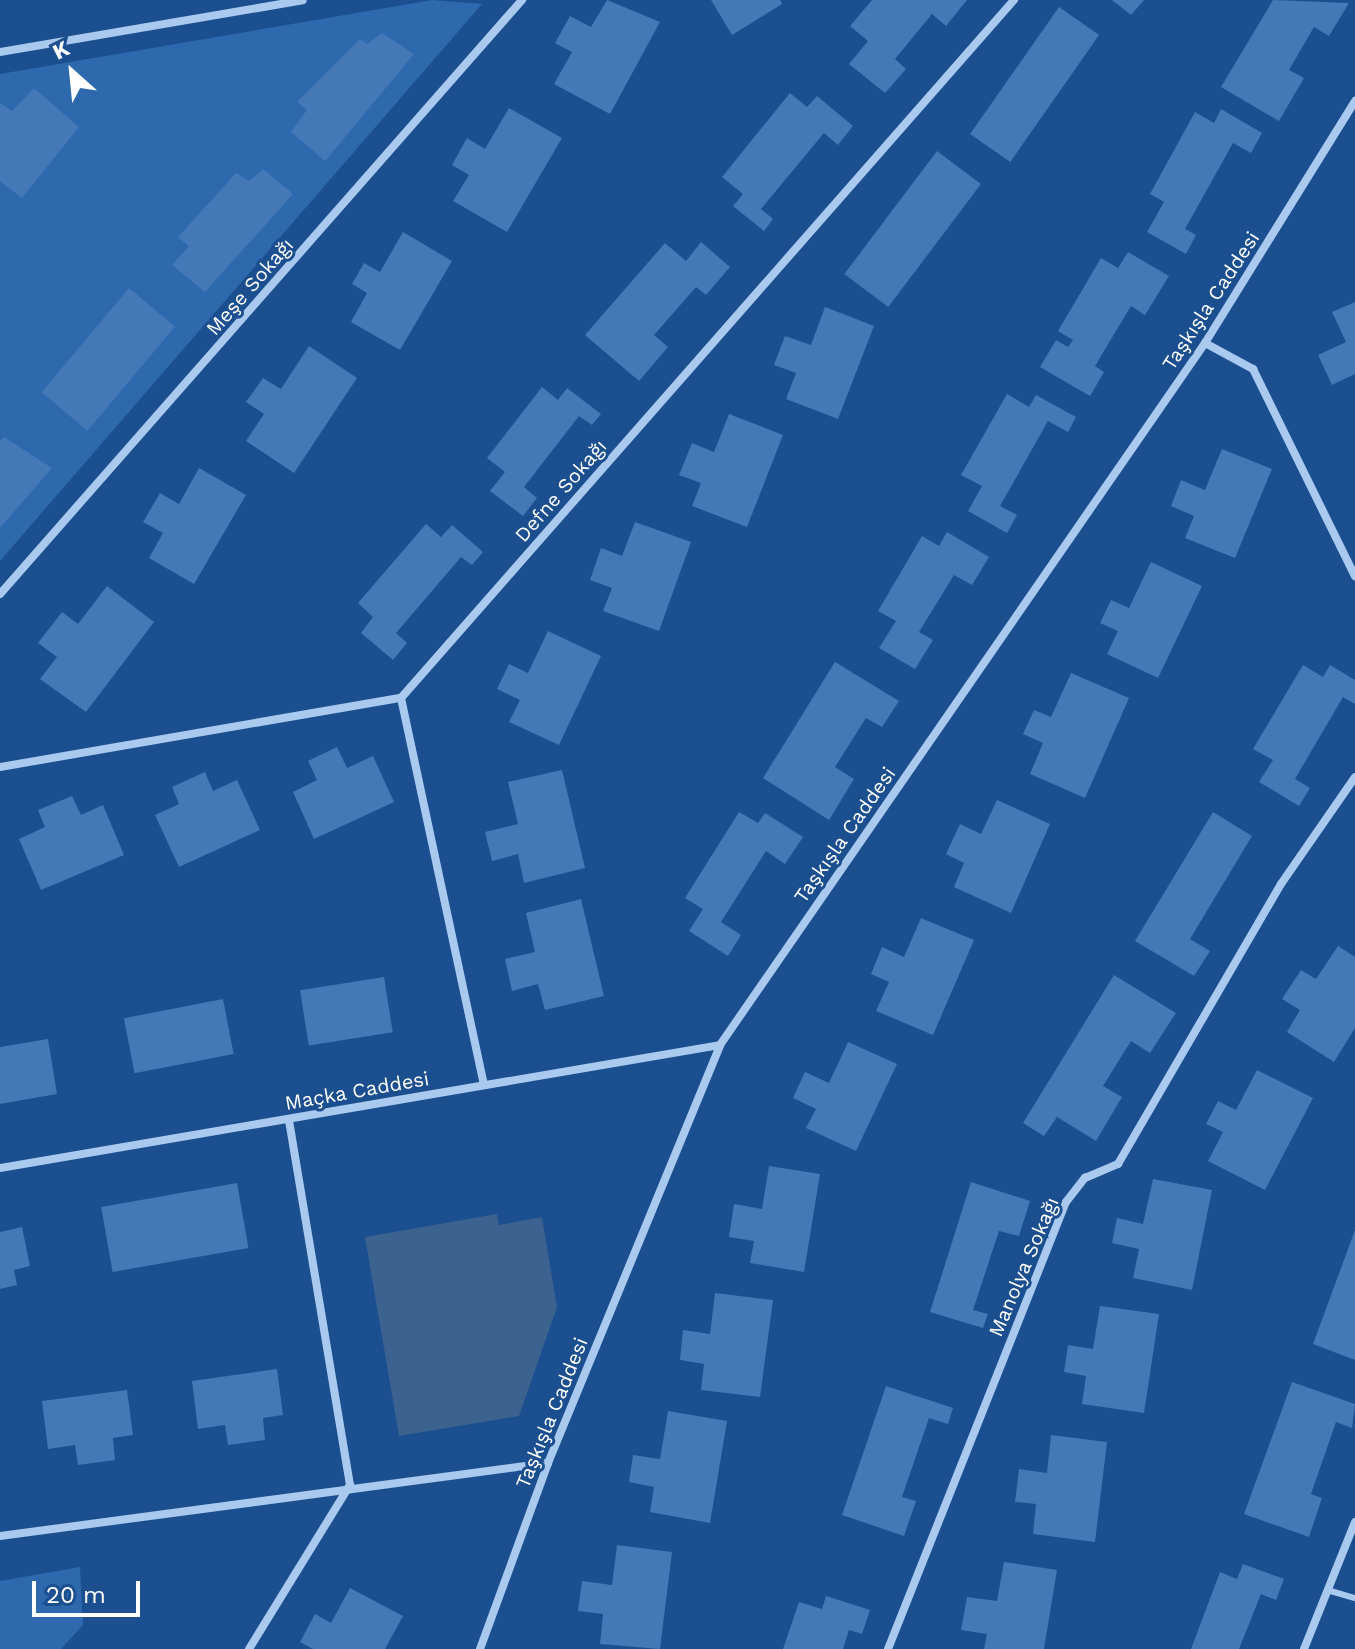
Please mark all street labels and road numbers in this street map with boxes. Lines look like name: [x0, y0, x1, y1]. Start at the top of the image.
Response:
street label: Taşkışla Caddesi: [1157, 227, 1265, 375]
street label: Meşe Sokağı: [201, 234, 299, 340]
street label: Defne Sokağı: [510, 435, 612, 547]
street label: Taşkışla Caddesi: [789, 762, 901, 908]
street label: Maçka Caddesi: [283, 1066, 431, 1116]
street label: Manolya Sokağı: [984, 1193, 1064, 1341]
street label: Taşkışla Caddesi: [511, 1334, 593, 1492]

